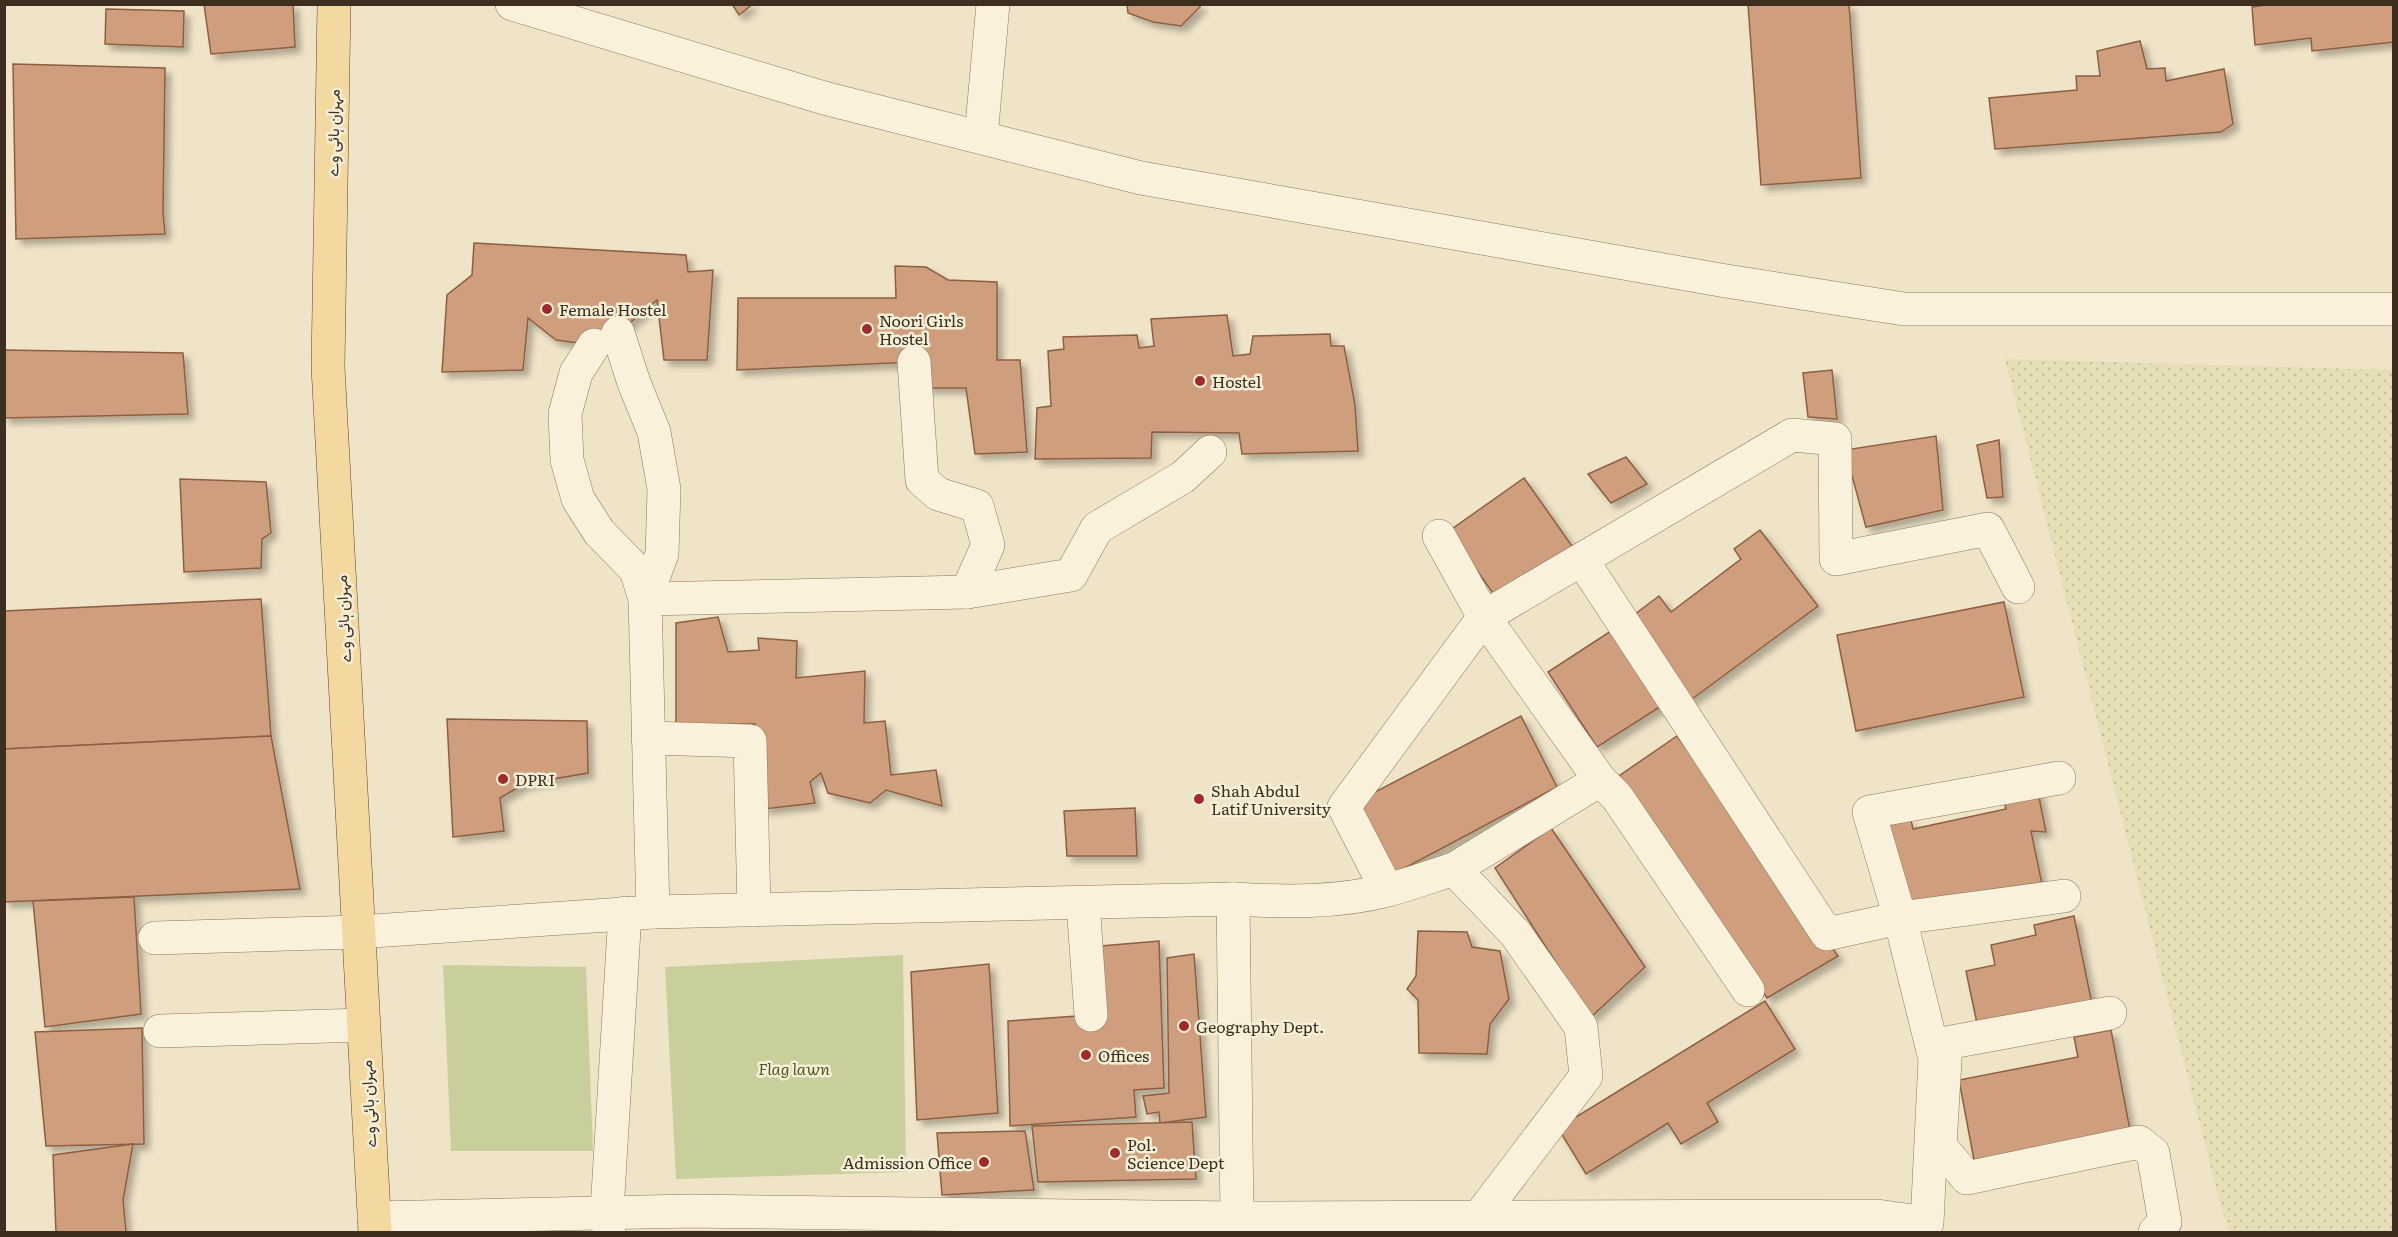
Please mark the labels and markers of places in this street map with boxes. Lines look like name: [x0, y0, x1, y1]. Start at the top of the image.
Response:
place label: Female Hostel: [559, 297, 666, 321]
marker: Female Hostel: [540, 302, 554, 316]
place label: Noori Girls Hostel: [879, 308, 963, 350]
marker: Noori Girls Hostel: [860, 322, 874, 336]
place label: Hostel: [1212, 369, 1261, 393]
marker: Hostel: [1193, 374, 1207, 388]
place label: DPRI: [515, 767, 555, 791]
marker: DPRI: [496, 772, 510, 786]
place label: Shah Abdul Latif University: [1211, 778, 1332, 820]
marker: Shah Abdul Latif University: [1192, 792, 1206, 806]
place label: Geography Dept.: [1196, 1014, 1324, 1038]
marker: Geography Dept.: [1177, 1019, 1191, 1033]
place label: Offices: [1098, 1043, 1149, 1067]
marker: Offices: [1079, 1048, 1093, 1062]
place label: Pol. Science Dept: [1127, 1132, 1225, 1174]
marker: Pol. Science Dept: [1108, 1146, 1122, 1160]
place label: Admission Office: [843, 1150, 972, 1174]
marker: Admission Office: [977, 1155, 991, 1169]

